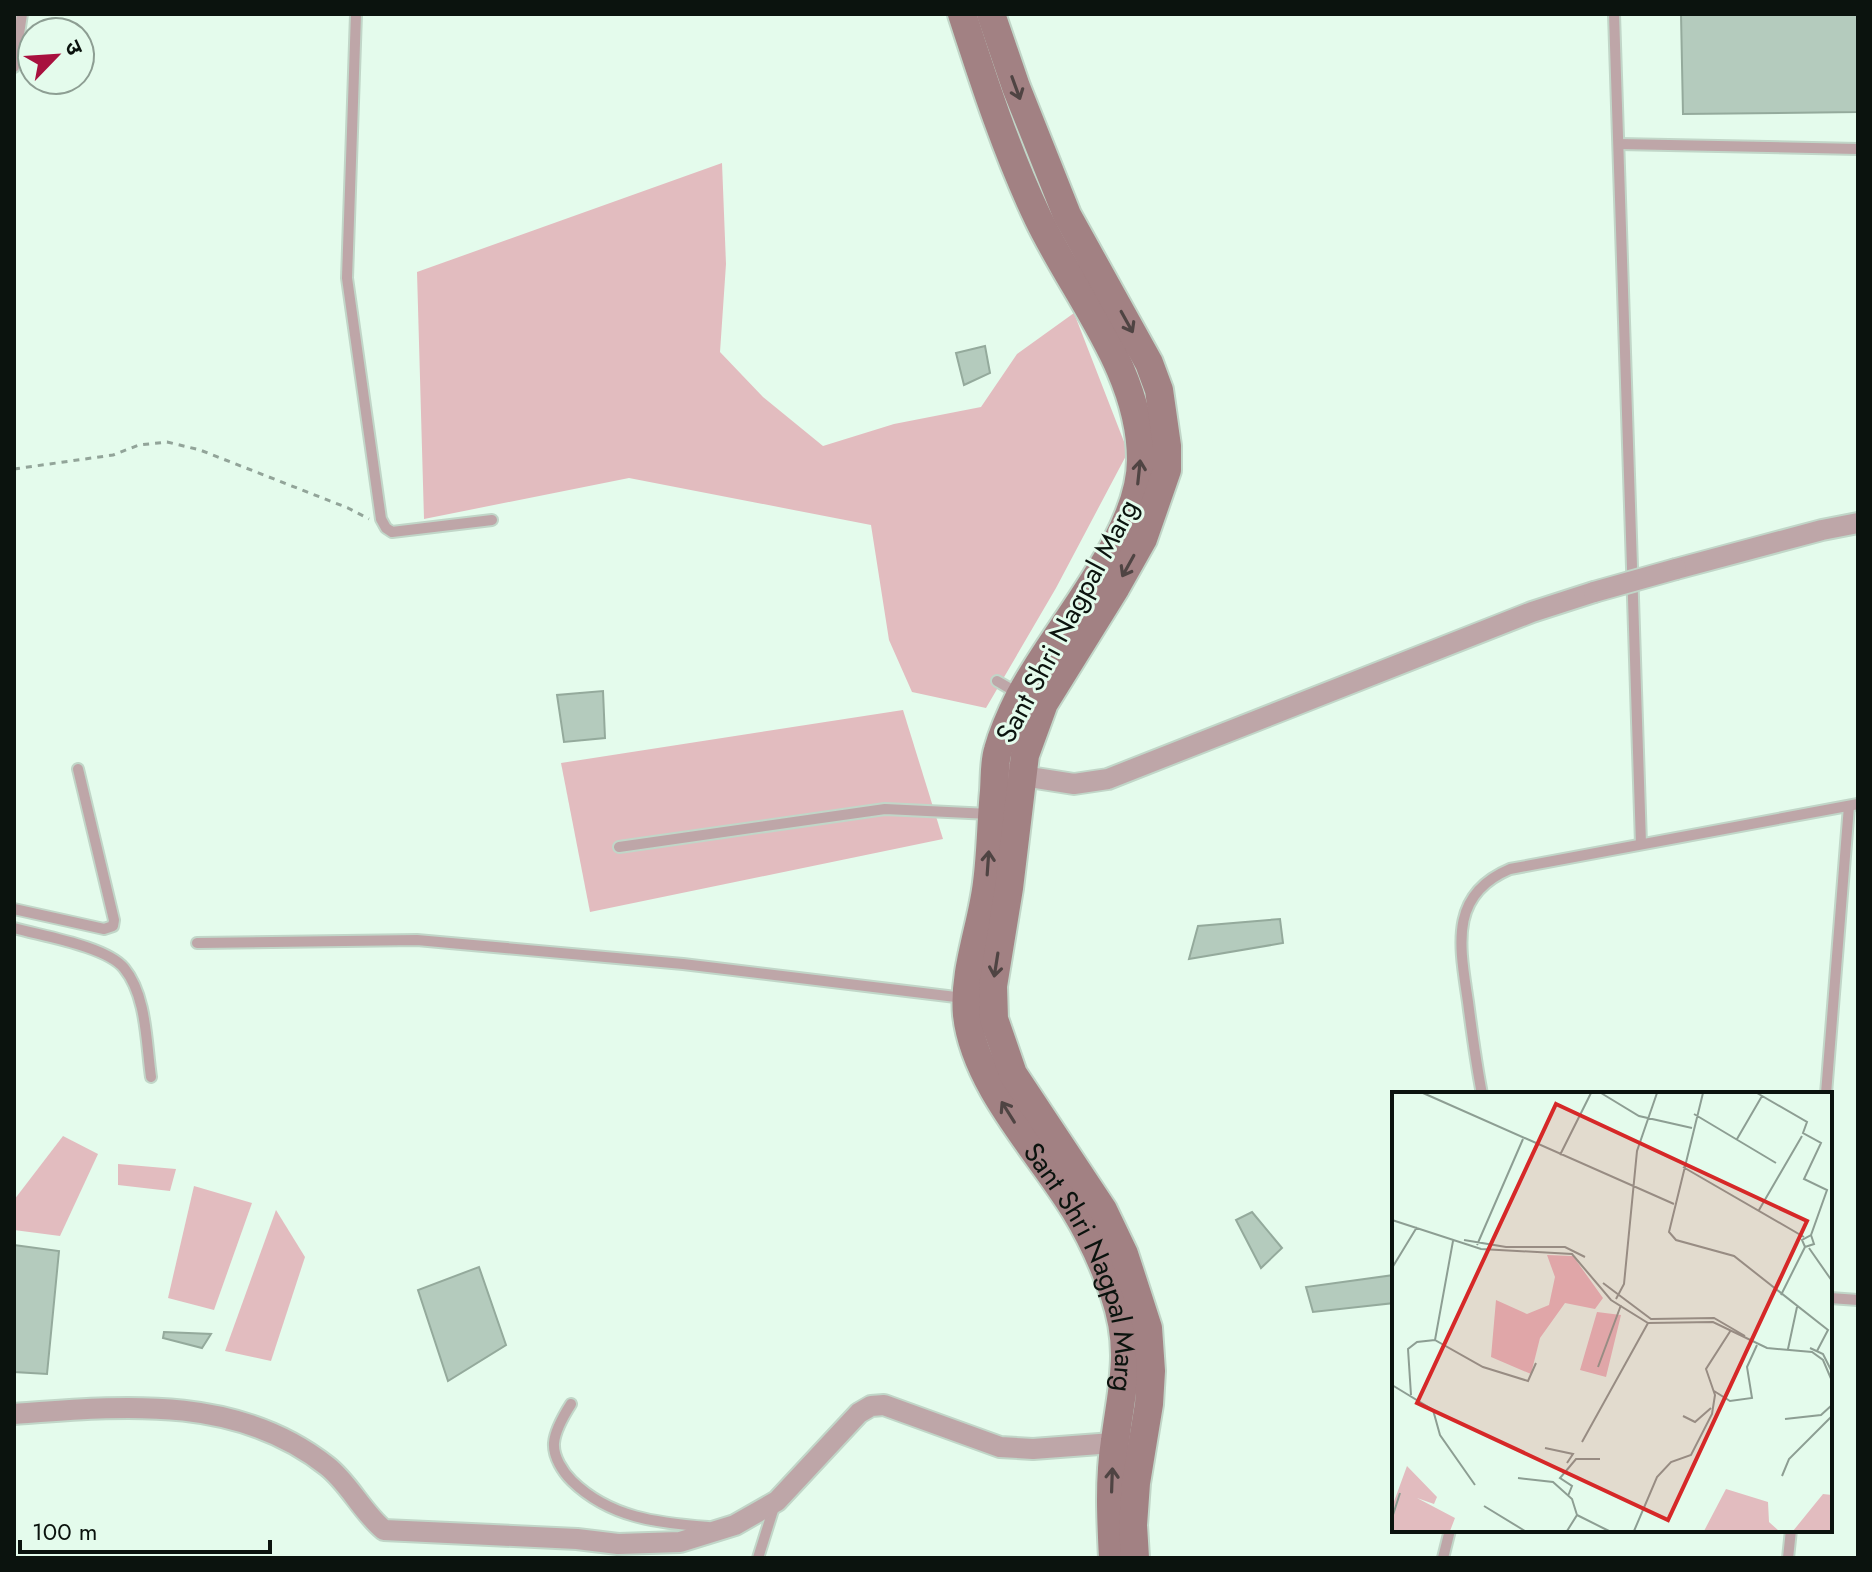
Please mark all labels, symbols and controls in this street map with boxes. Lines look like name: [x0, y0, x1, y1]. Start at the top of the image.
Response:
north arrow: [16, 16, 96, 96]
text: उ: [57, 35, 92, 61]
one-way arrow: [1010, 75, 1025, 100]
one-way arrow: [1120, 310, 1135, 334]
one-way arrow: [1132, 459, 1147, 485]
street label: Sant Shri Nagpal Marg: [985, 492, 1149, 750]
one-way arrow: [1119, 554, 1135, 578]
one-way arrow: [981, 850, 996, 877]
one-way arrow: [988, 952, 1003, 978]
inset map: [1392, 1092, 1832, 1532]
one-way arrow: [1000, 1101, 1016, 1124]
street label: Sant Shri Nagpal Marg: [1014, 1134, 1146, 1394]
one-way arrow: [1104, 1467, 1119, 1494]
scale bar: [20, 1504, 270, 1554]
text: 100 m: [32, 1514, 98, 1549]

